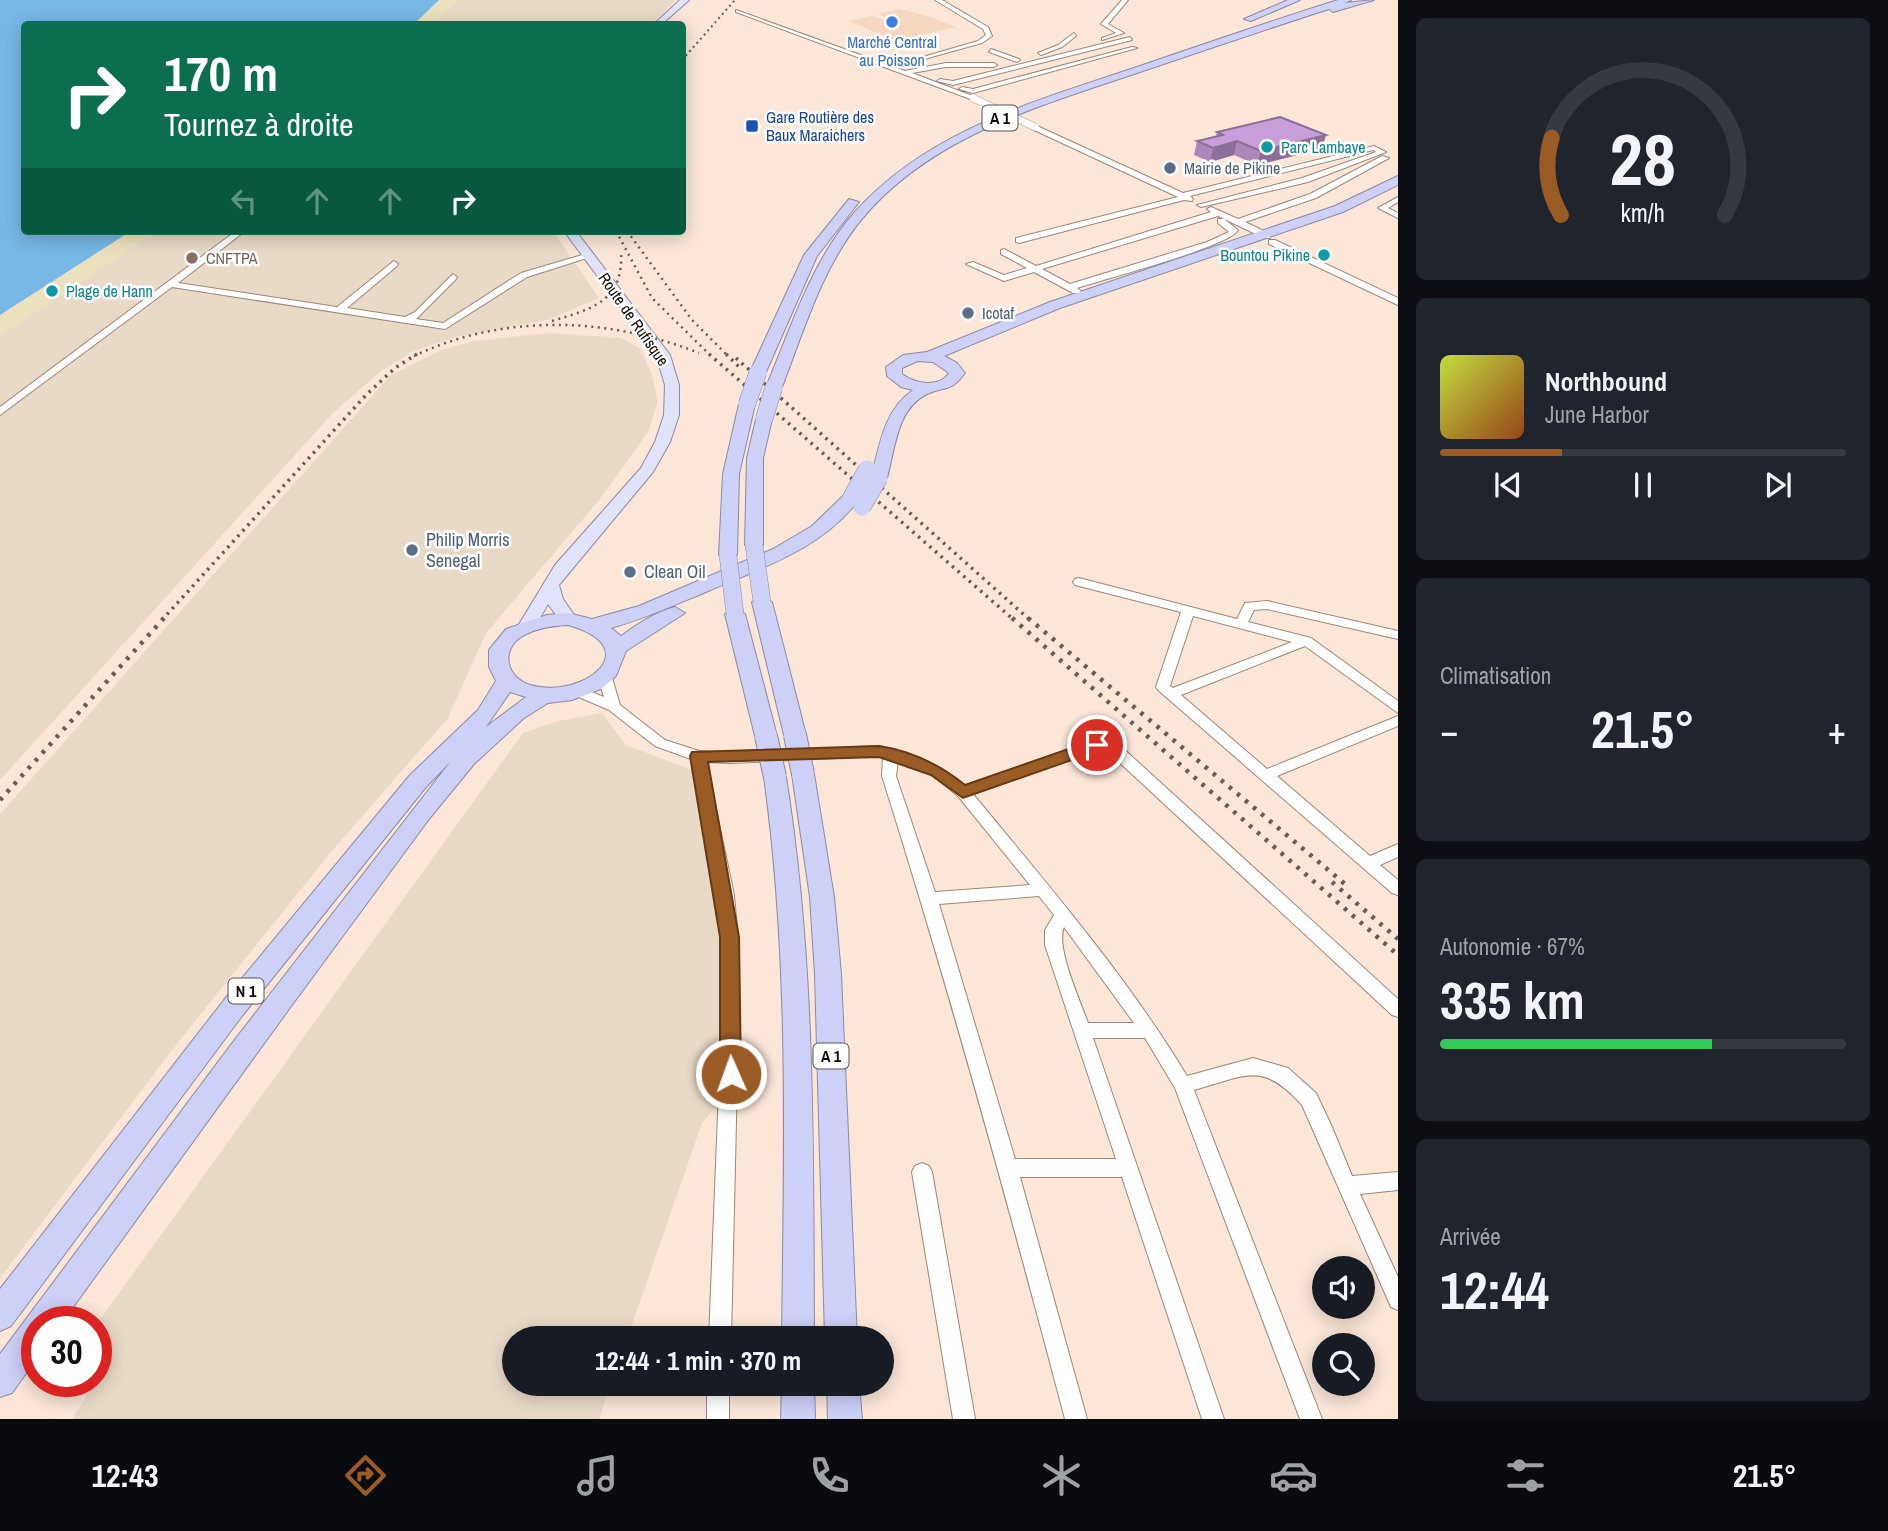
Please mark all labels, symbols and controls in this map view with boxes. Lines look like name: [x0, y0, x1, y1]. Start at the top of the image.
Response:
marker: Marché Central au Poisson: [884, 14, 900, 30]
place label: Marché Central au Poisson: [847, 31, 937, 71]
text: 170 m: [164, 40, 278, 106]
icon: right: [49, 49, 140, 140]
text: Tournez à droite: [164, 103, 354, 146]
place label: Gare Routière des Baux Maraichers: [766, 106, 874, 146]
road number: A 1: [982, 106, 1018, 130]
text: 28: [1610, 110, 1676, 208]
marker: Gare Routière des Baux Maraichers: [744, 118, 760, 134]
place label: Parc Lambaye: [1281, 136, 1366, 158]
marker: Parc Lambaye: [1259, 139, 1275, 155]
place label: Mairie de Pikine: [1184, 157, 1280, 179]
marker: Mairie de Pikine: [1162, 160, 1178, 176]
icon: left: [225, 182, 263, 220]
icon: ahead: [298, 182, 336, 220]
icon: ahead: [371, 182, 409, 220]
icon: right: [444, 182, 482, 220]
text: km/h: [1621, 196, 1665, 230]
place label: Bountou Pikine: [1220, 244, 1310, 266]
place label: CNFTPA: [206, 247, 258, 269]
marker: Bountou Pikine: [1316, 247, 1332, 263]
marker: CNFTPA: [184, 250, 200, 266]
street label: Route de Rufisque: [594, 268, 674, 370]
place label: Plage de Hann: [66, 280, 153, 302]
marker: Plage de Hann: [44, 283, 60, 299]
place label: Icotaf: [982, 302, 1014, 324]
marker: Icotaf: [960, 305, 976, 321]
text: Northbound: [1545, 364, 1667, 399]
text: June Harbor: [1545, 399, 1649, 430]
icon: previous: [1489, 466, 1527, 504]
icon: pause: [1624, 466, 1662, 504]
icon: next: [1759, 466, 1797, 504]
place label: Philip Morris Senegal: [426, 527, 510, 573]
marker: Philip Morris Senegal: [404, 542, 420, 558]
place label: Clean Oil: [644, 559, 706, 584]
marker: Clean Oil: [622, 564, 638, 580]
text: Climatisation: [1440, 660, 1551, 691]
text: 21.5°: [1591, 694, 1695, 764]
text: −: [1440, 705, 1458, 756]
text: +: [1828, 705, 1846, 756]
pin: [1067, 715, 1127, 775]
icon: arrive: [1078, 726, 1116, 764]
text: Autonomie · 67%: [1440, 931, 1585, 962]
text: 335 km: [1440, 965, 1585, 1035]
road number: N 1: [229, 979, 264, 1004]
position arrow: [694, 1037, 768, 1111]
road number: A 1: [814, 1044, 848, 1068]
text: Arrivée: [1440, 1221, 1501, 1252]
text: 12:44: [1440, 1255, 1549, 1325]
map controls: [1312, 1256, 1375, 1396]
button: sound: [1312, 1256, 1375, 1319]
speed limit sign: 30: [21, 1306, 112, 1397]
button: search: [1312, 1333, 1375, 1396]
text: 12:44 · 1 min · 370 m: [595, 1343, 801, 1378]
icon: directions: [341, 1451, 390, 1500]
icon: music: [573, 1451, 622, 1500]
icon: phone: [805, 1451, 854, 1500]
icon: climate: [1037, 1451, 1086, 1500]
icon: car: [1269, 1451, 1318, 1500]
icon: filters: [1501, 1451, 1550, 1500]
text: 12:43: [91, 1454, 159, 1497]
text: 21.5°: [1733, 1454, 1797, 1497]

